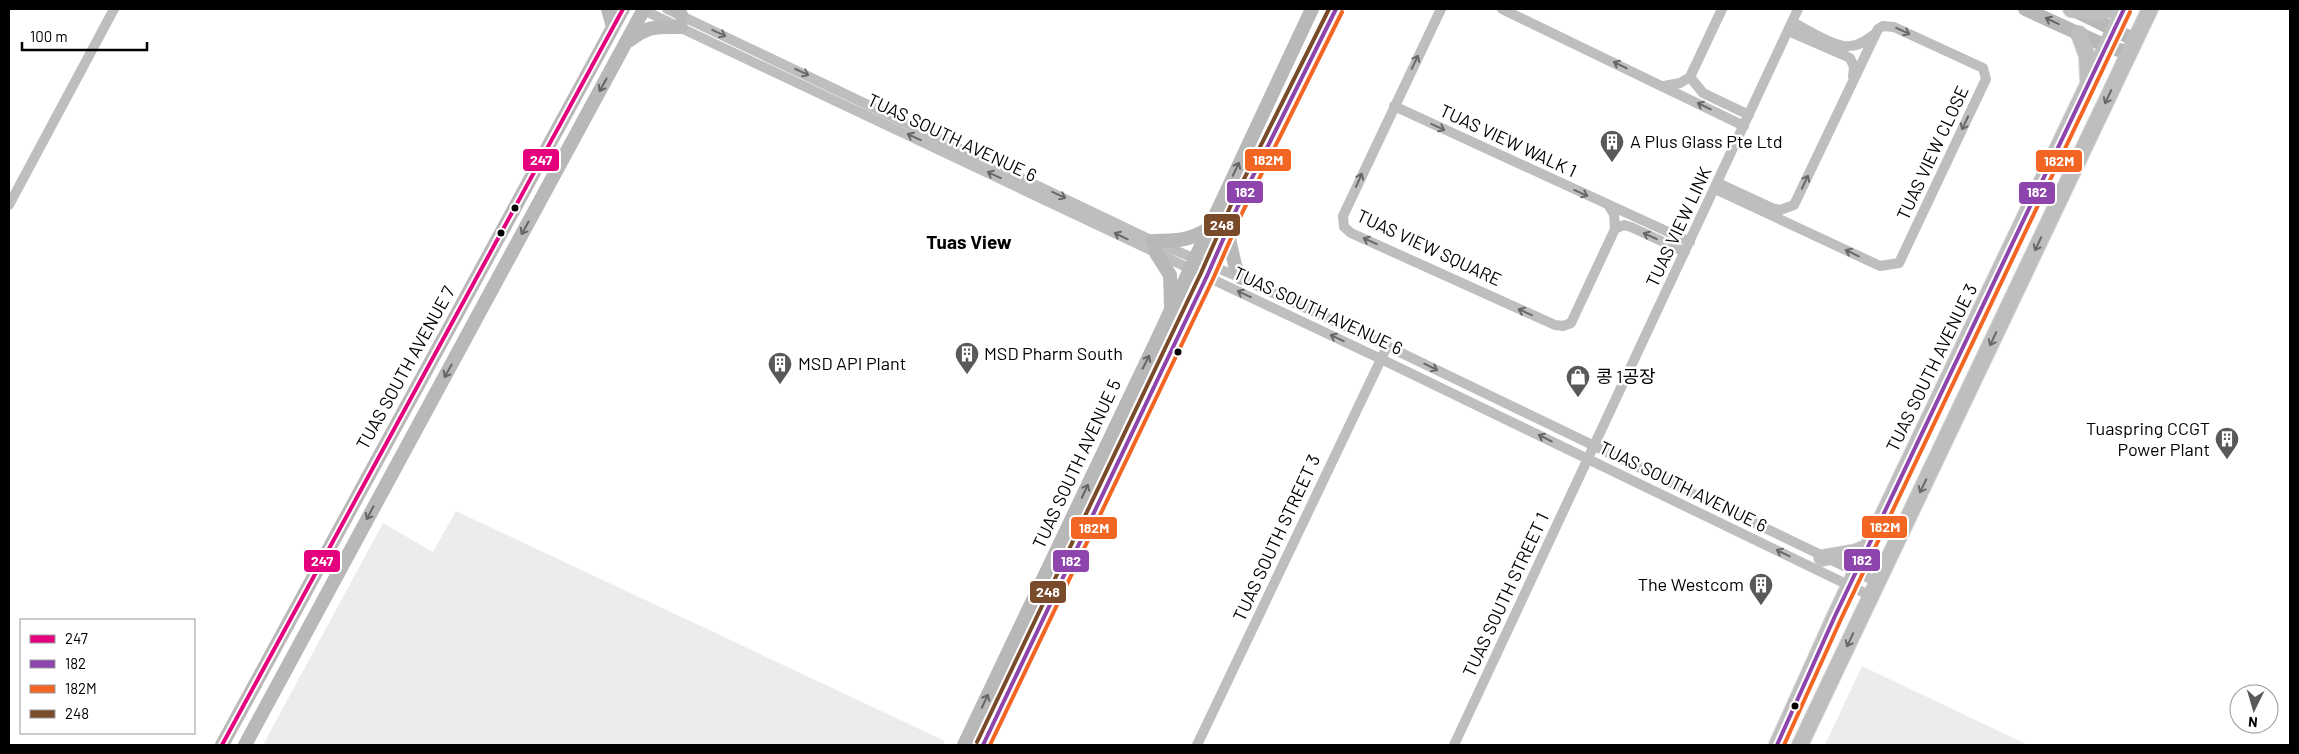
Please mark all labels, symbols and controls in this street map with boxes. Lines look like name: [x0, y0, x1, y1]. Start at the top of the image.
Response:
one-way arrow: [2045, 16, 2060, 26]
scale bar: [22, 20, 148, 52]
text: 100 m: [30, 27, 68, 45]
one-way arrow: [1895, 27, 1910, 36]
one-way arrow: [712, 29, 727, 39]
one-way arrow: [1411, 55, 1420, 70]
one-way arrow: [1613, 60, 1628, 70]
one-way arrow: [794, 68, 809, 78]
one-way arrow: [598, 78, 608, 93]
street label: TUAS VIEW CLOSE: [1891, 82, 1973, 223]
street label: TUAS SOUTH AVENUE 6: [864, 88, 1040, 186]
one-way arrow: [2102, 89, 2112, 104]
street label: TUAS VIEW WALK 1: [1437, 99, 1580, 181]
one-way arrow: [1697, 101, 1712, 110]
one-way arrow: [1960, 116, 1970, 131]
one-way arrow: [1430, 122, 1445, 132]
building icon: A Plus Glass Pte Ltd: [1599, 129, 1625, 163]
place label: A Plus Glass Pte Ltd: [1630, 130, 1782, 152]
one-way arrow: [907, 132, 922, 142]
line badge: 247: [522, 148, 560, 172]
line badge: 182M: [1244, 148, 1292, 172]
line badge: 182M: [2035, 149, 2083, 173]
text: 247: [530, 151, 552, 168]
text: 182M: [1253, 151, 1283, 168]
text: 182M: [2044, 152, 2074, 169]
one-way arrow: [1232, 162, 1241, 177]
street label: TUAS VIEW LINK: [1641, 163, 1716, 290]
one-way arrow: [987, 170, 1002, 179]
one-way arrow: [1354, 173, 1364, 188]
one-way arrow: [1801, 175, 1810, 190]
line badge: 182: [1226, 180, 1264, 204]
line badge: 182: [2018, 181, 2056, 205]
text: 182: [1235, 183, 1255, 200]
text: 182: [2027, 183, 2047, 200]
one-way arrow: [1573, 188, 1588, 198]
one-way arrow: [1051, 190, 1066, 200]
unlabelled marker: [510, 203, 520, 213]
street label: TUAS VIEW SQUARE: [1354, 204, 1505, 290]
line badge: 248: [1203, 213, 1241, 237]
text: 248: [1210, 216, 1234, 233]
one-way arrow: [520, 220, 530, 235]
unlabelled marker: [496, 228, 506, 238]
district label: Tuas View: [926, 230, 1012, 253]
one-way arrow: [1113, 231, 1128, 241]
one-way arrow: [1643, 231, 1658, 240]
one-way arrow: [1363, 236, 1378, 246]
one-way arrow: [2033, 236, 2042, 251]
one-way arrow: [1844, 247, 1859, 257]
street label: TUAS SOUTH AVENUE 6: [1230, 261, 1406, 359]
street label: TUAS SOUTH AVENUE 3: [1881, 280, 1981, 455]
street label: TUAS SOUTH AVENUE 7: [351, 282, 459, 453]
one-way arrow: [1237, 289, 1252, 298]
one-way arrow: [1518, 306, 1533, 316]
one-way arrow: [1988, 331, 1998, 346]
one-way arrow: [1330, 333, 1345, 342]
building icon: MSD Pharm South: [954, 341, 980, 375]
place label: MSD Pharm South: [984, 342, 1123, 364]
unlabelled marker: [1173, 347, 1183, 357]
building icon: MSD API Plant: [767, 351, 793, 385]
place label: MSD API Plant: [798, 352, 906, 374]
one-way arrow: [1142, 355, 1151, 370]
one-way arrow: [442, 363, 452, 377]
one-way arrow: [1423, 363, 1438, 372]
shop icon: 콩 1공장: [1565, 364, 1591, 398]
place label: 콩 1공장: [1596, 365, 1656, 387]
street label: TUAS SOUTH AVENUE 5: [1027, 376, 1125, 552]
place label: Tuaspring CCGT Power Plant: [2086, 417, 2210, 460]
building icon: Tuaspring CCGT Power Plant: [2214, 426, 2240, 460]
one-way arrow: [1538, 433, 1553, 442]
street label: TUAS SOUTH AVENUE 6: [1596, 436, 1771, 536]
street label: TUAS SOUTH STREET 3: [1228, 451, 1324, 624]
one-way arrow: [1918, 478, 1927, 493]
one-way arrow: [1080, 484, 1090, 499]
one-way arrow: [365, 506, 375, 521]
street label: TUAS SOUTH STREET 1: [1457, 509, 1553, 680]
line badge: 182M: [1861, 515, 1908, 539]
line badge: 182M: [1070, 516, 1118, 540]
text: 182M: [1870, 518, 1900, 535]
text: 182M: [1079, 519, 1109, 536]
one-way arrow: [1776, 548, 1791, 557]
line badge: 182: [1843, 548, 1881, 572]
line badge: 247: [303, 549, 341, 573]
line badge: 182: [1052, 549, 1090, 573]
text: 182: [1852, 551, 1872, 568]
text: 247: [311, 552, 333, 569]
text: 182: [1061, 552, 1081, 569]
building icon: The Westcom: [1748, 572, 1774, 606]
place label: The Westcom: [1638, 573, 1744, 595]
line badge: 248: [1029, 580, 1067, 604]
text: 248: [1036, 583, 1060, 600]
legend: [20, 619, 195, 734]
text: 247: [65, 629, 88, 647]
one-way arrow: [1845, 632, 1855, 647]
text: 182: [65, 654, 86, 672]
text: 182M: [65, 679, 97, 697]
north arrow: [2229, 684, 2279, 734]
one-way arrow: [981, 694, 990, 709]
unlabelled marker: [1790, 701, 1800, 711]
text: 248: [65, 704, 89, 722]
text: N: [2247, 714, 2258, 731]

